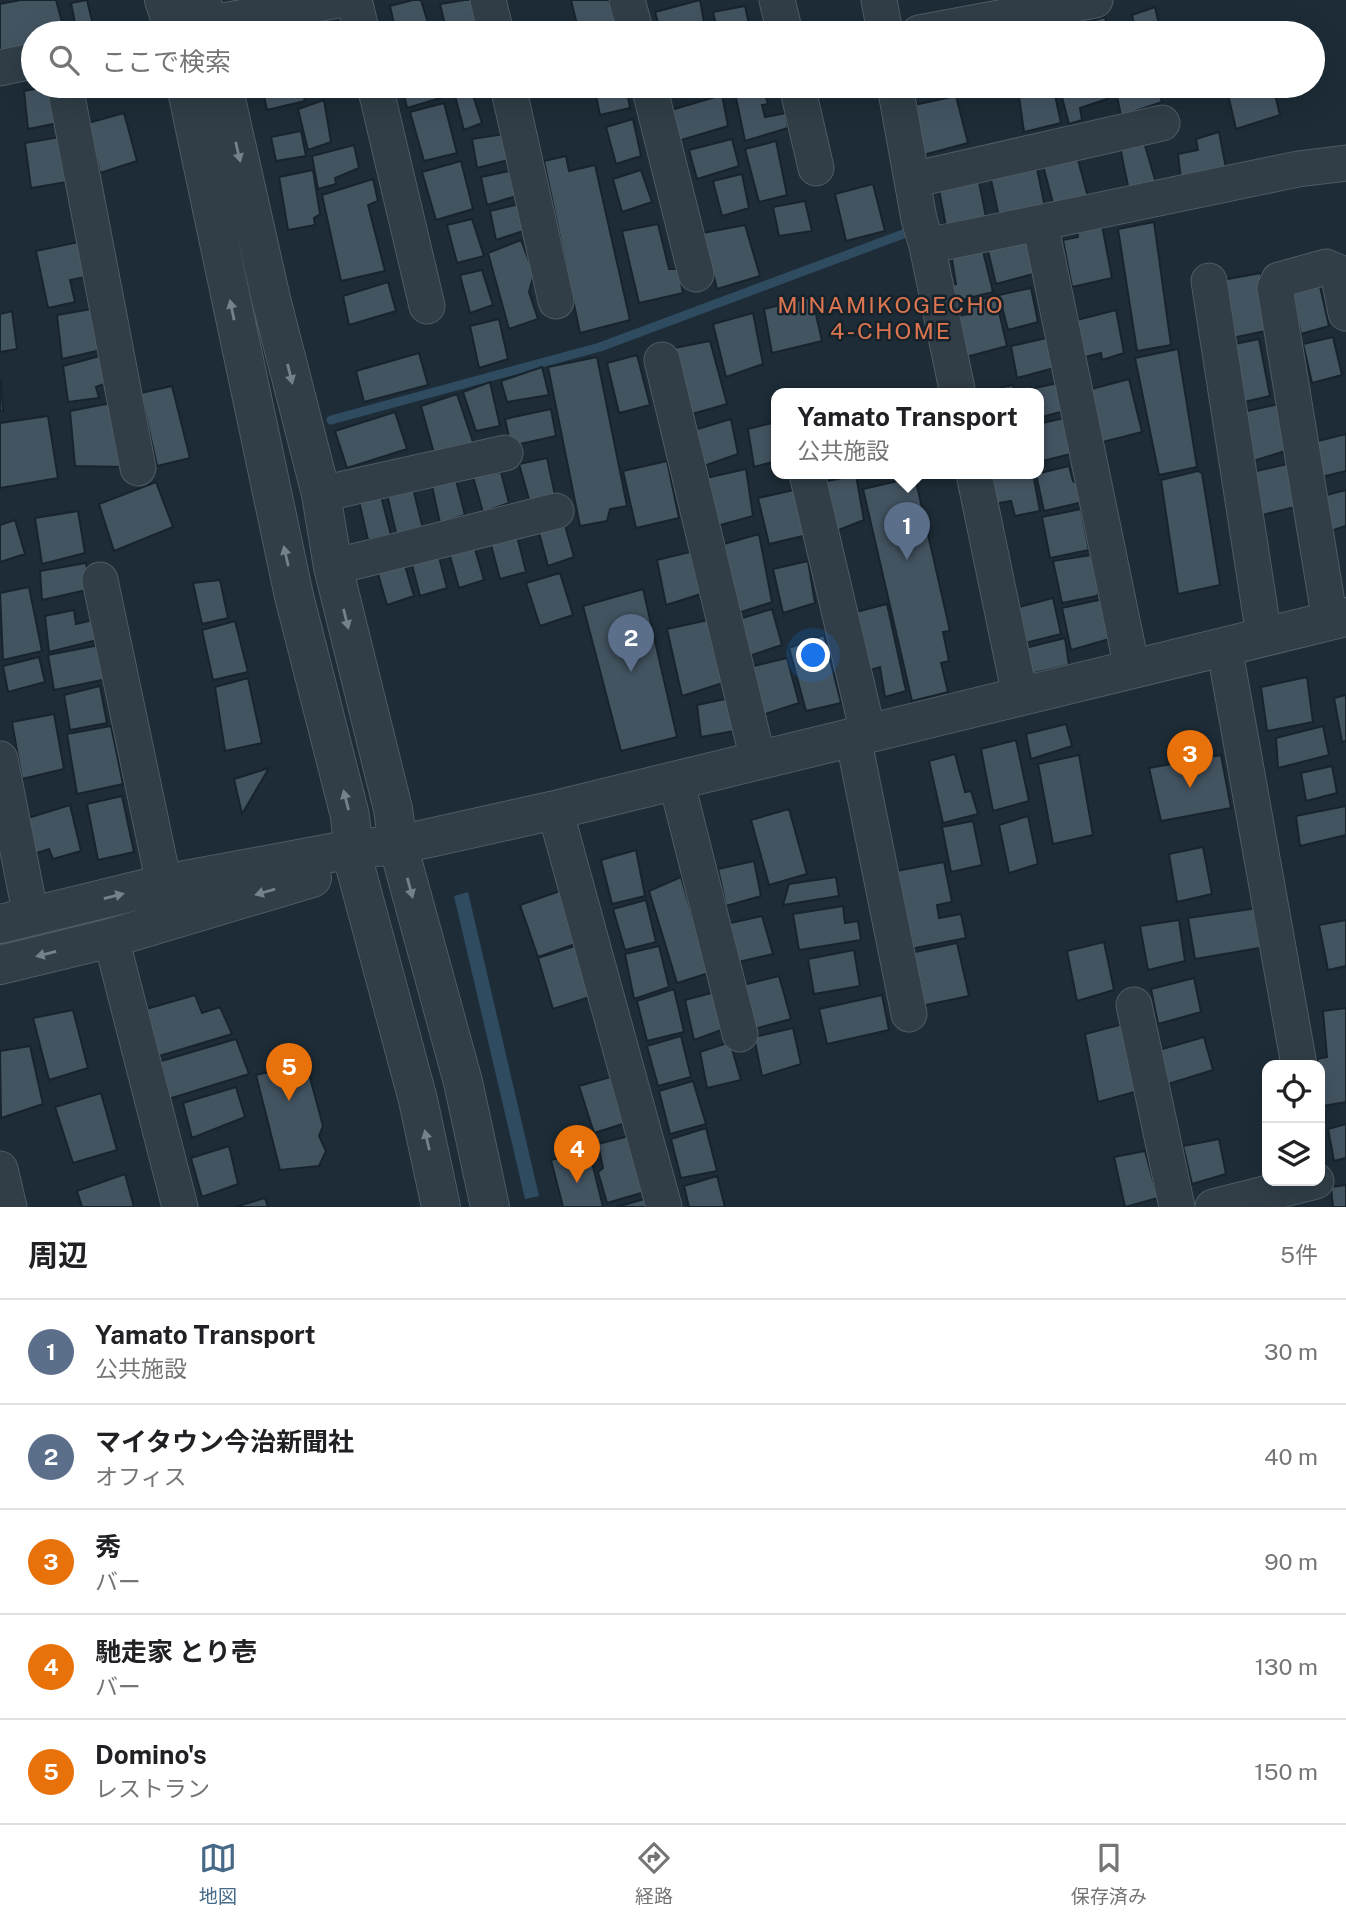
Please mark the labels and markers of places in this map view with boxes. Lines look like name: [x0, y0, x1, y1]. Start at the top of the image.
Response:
pin: 1: [884, 502, 930, 560]
pin: 2: [608, 614, 654, 672]
pin: 3: [1167, 730, 1213, 788]
pin: 5: [266, 1043, 312, 1101]
pin: 4: [554, 1125, 600, 1183]

